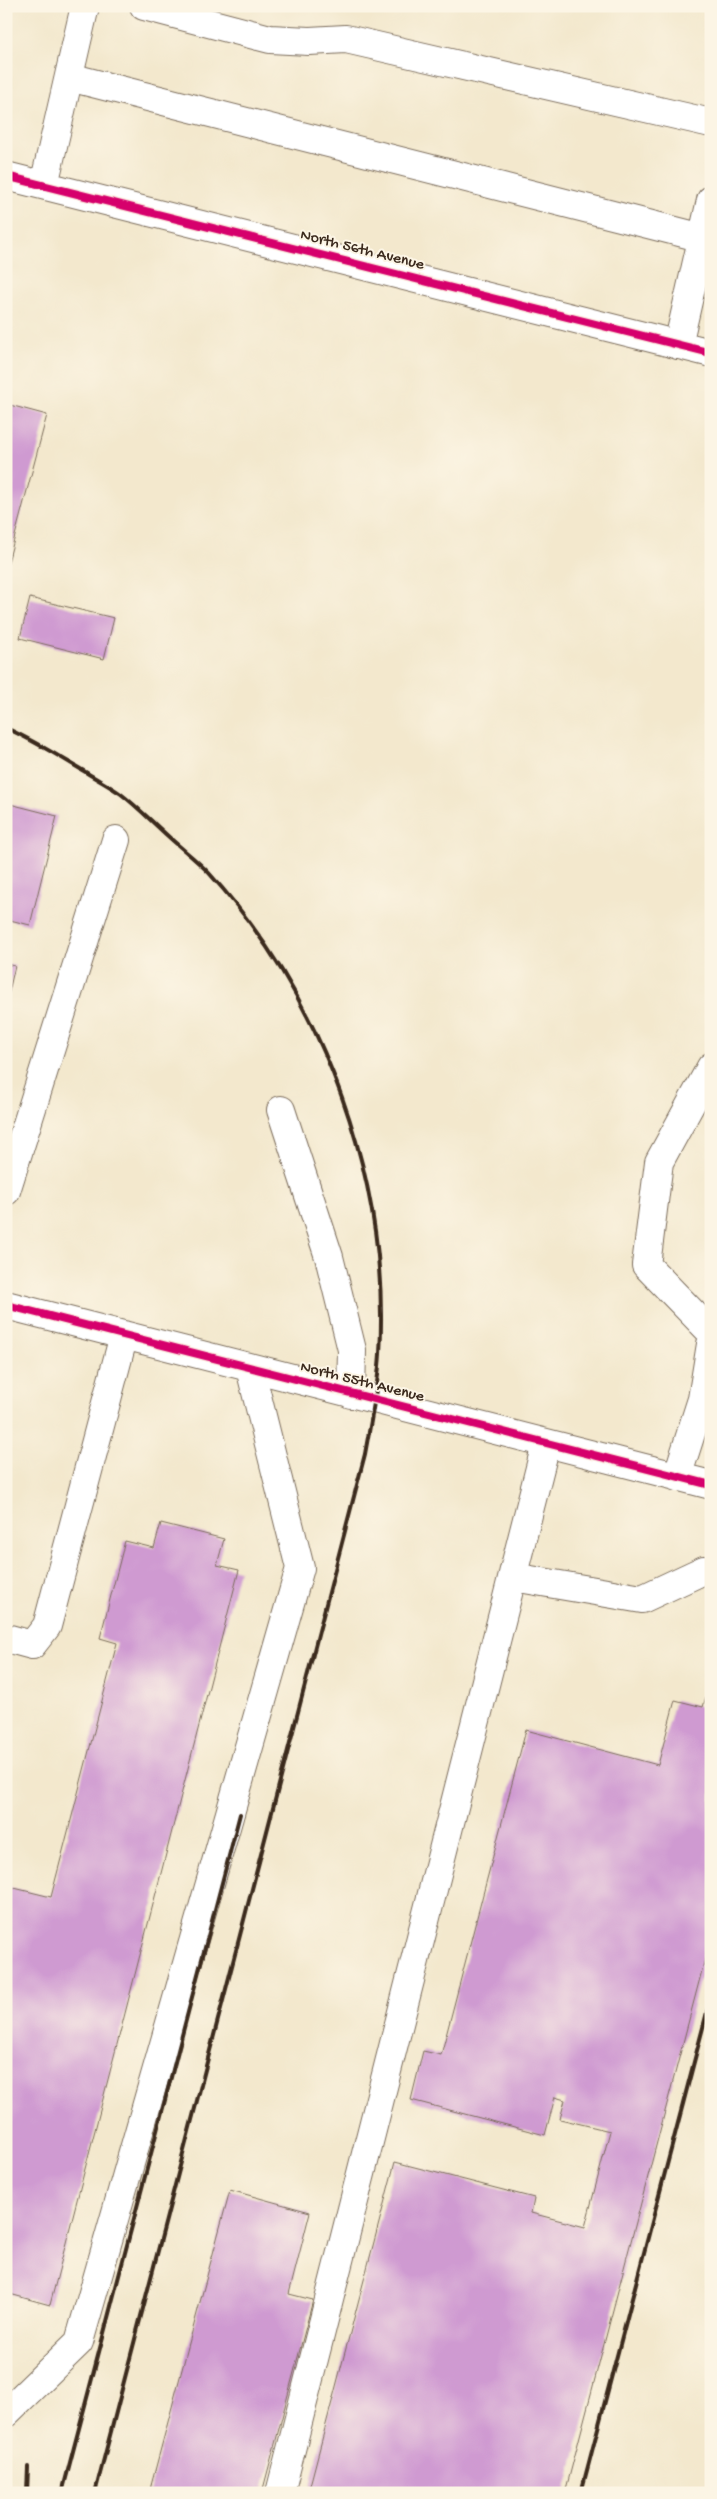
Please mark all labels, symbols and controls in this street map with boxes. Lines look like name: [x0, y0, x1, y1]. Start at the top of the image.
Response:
street label: North 56th Avenue: [298, 226, 427, 276]
street label: North 55th Avenue: [298, 1358, 427, 1408]

